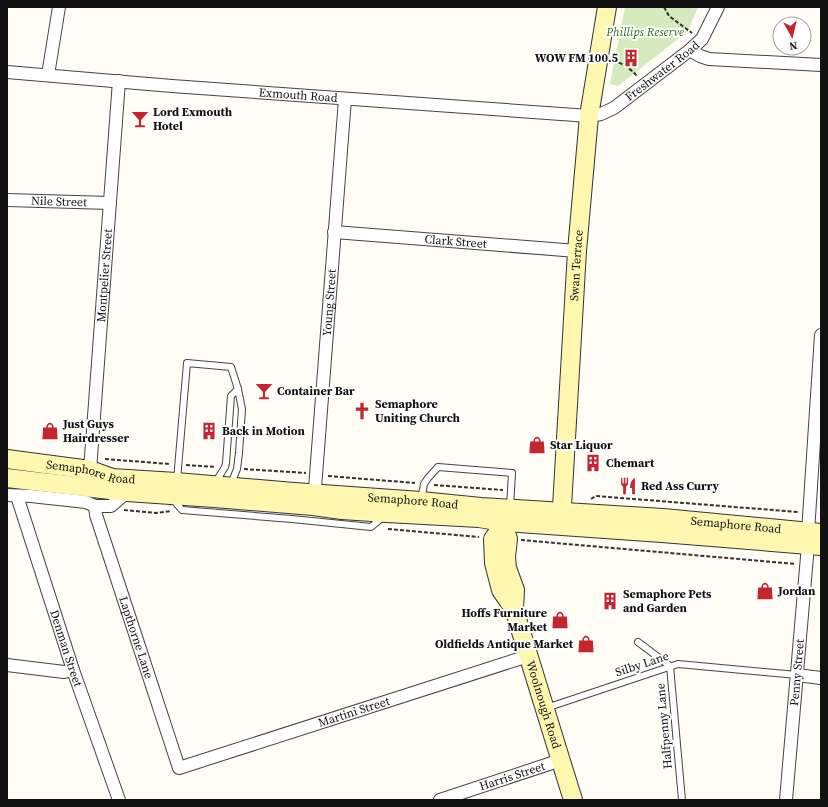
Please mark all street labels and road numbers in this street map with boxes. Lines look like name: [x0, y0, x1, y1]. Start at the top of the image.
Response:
street label: Freshwater Road: [622, 37, 703, 105]
street label: Exmouth Road: [258, 84, 338, 106]
street label: Nile Street: [31, 193, 87, 210]
street label: Montpelier Street: [93, 228, 116, 323]
street label: Swan Terrace: [566, 229, 587, 302]
street label: Clark Street: [424, 231, 488, 252]
street label: Young Street: [319, 268, 340, 337]
street label: Semaphore Road: [45, 456, 136, 487]
street label: Semaphore Road: [367, 489, 459, 513]
street label: Semaphore Road: [690, 513, 782, 537]
street label: Lapthorne Lane: [115, 594, 157, 681]
street label: Denman Street: [46, 608, 86, 689]
street label: Penny Street: [786, 638, 808, 707]
street label: Silby Lane: [613, 648, 671, 680]
street label: Woolnough Road: [522, 659, 565, 751]
street label: Halfpenny Lane: [652, 682, 676, 770]
street label: Martini Street: [316, 693, 392, 731]
street label: Harris Street: [477, 758, 547, 794]

